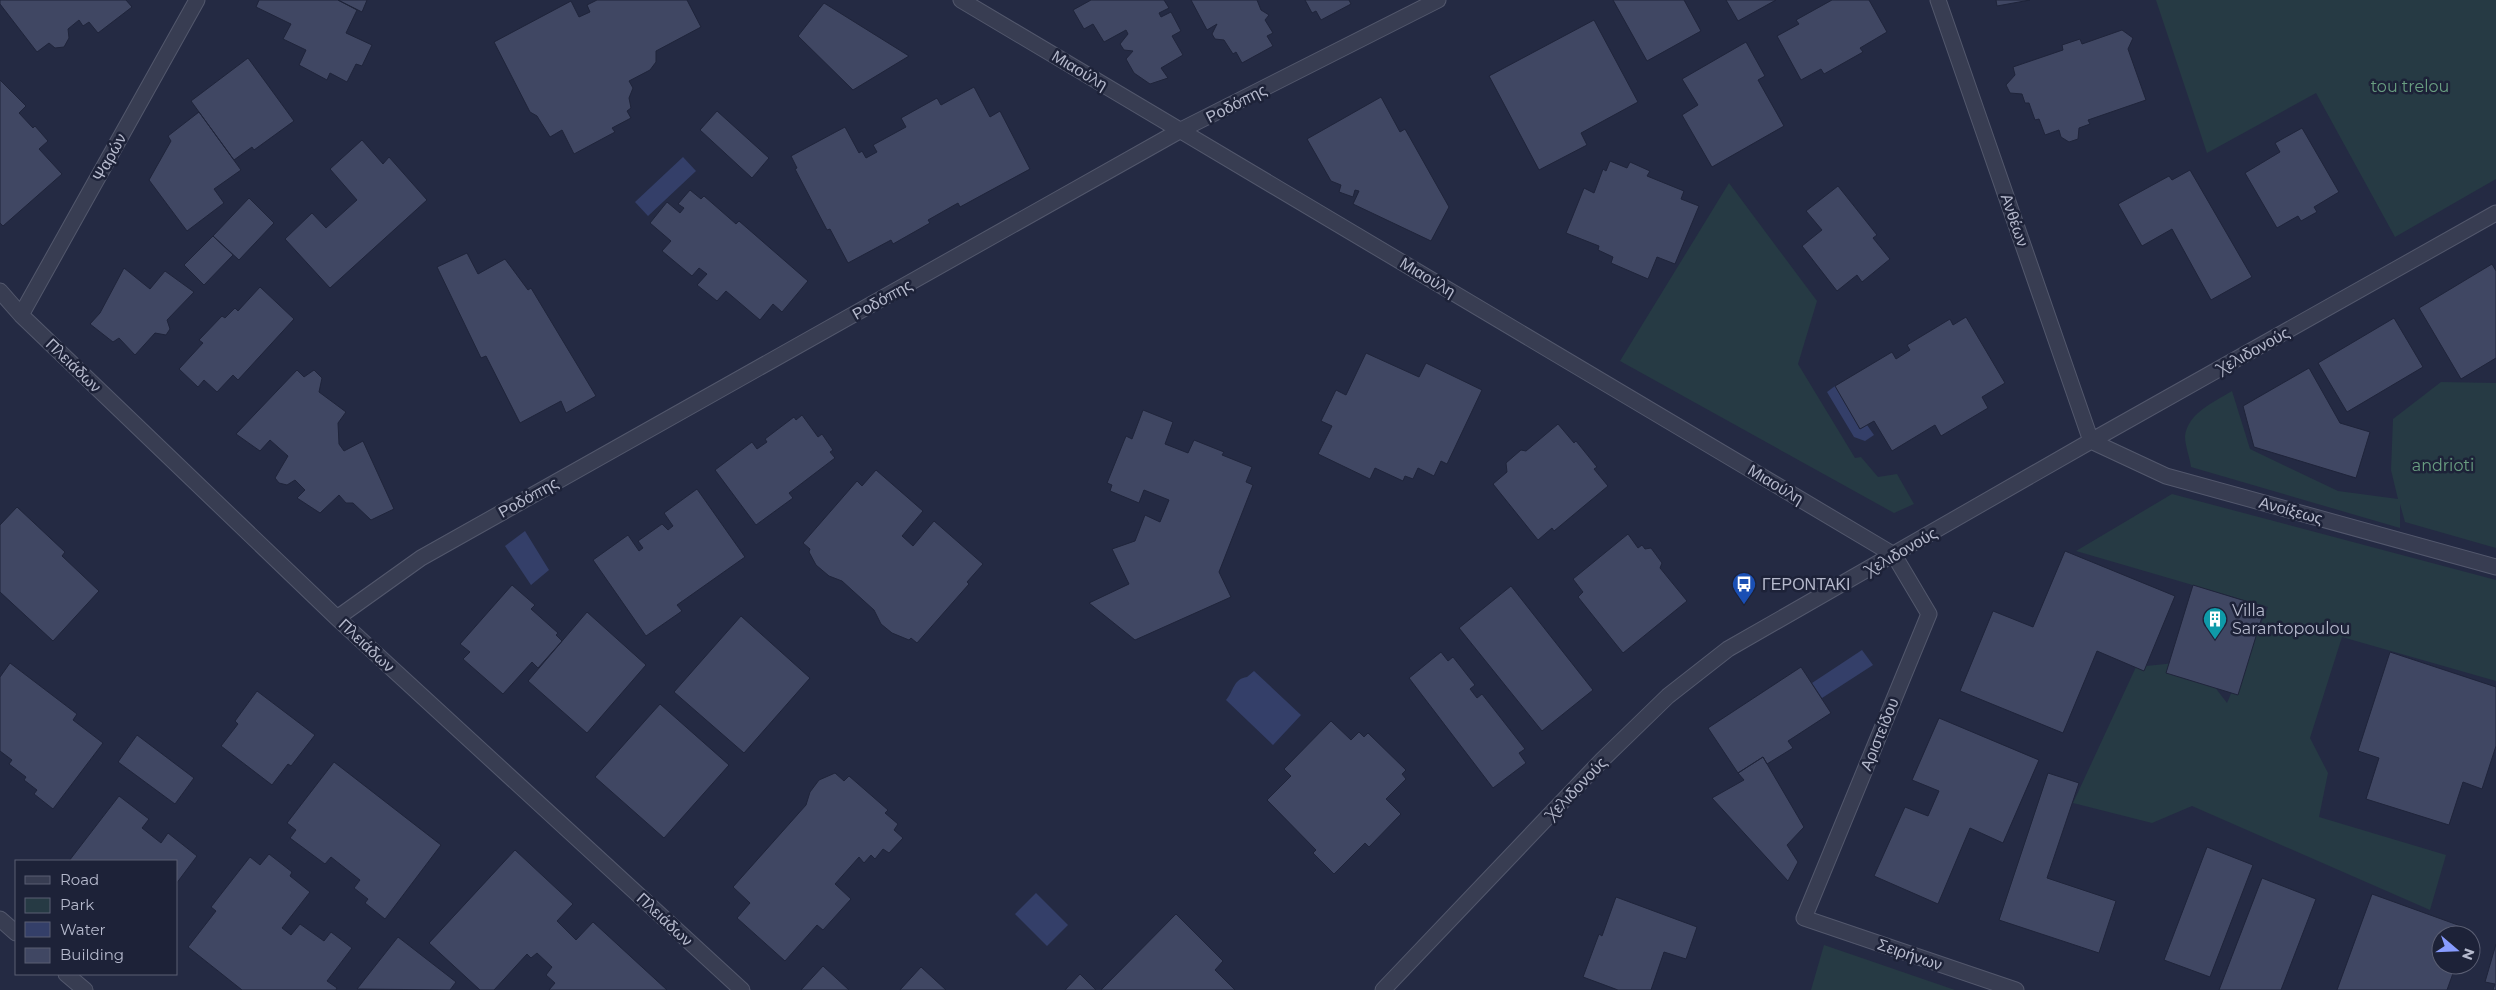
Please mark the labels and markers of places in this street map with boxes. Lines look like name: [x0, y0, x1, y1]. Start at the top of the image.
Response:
bus stop icon: ΓΕΡΟΝΤΑΚΙ: [1731, 571, 1757, 605]
place label: ΓΕΡΟΝΤΑΚΙ: [1762, 575, 1851, 594]
place label: Villa Sarantopoulou: [2232, 601, 2350, 638]
building icon: Villa Sarantopoulou: [2202, 606, 2228, 640]

